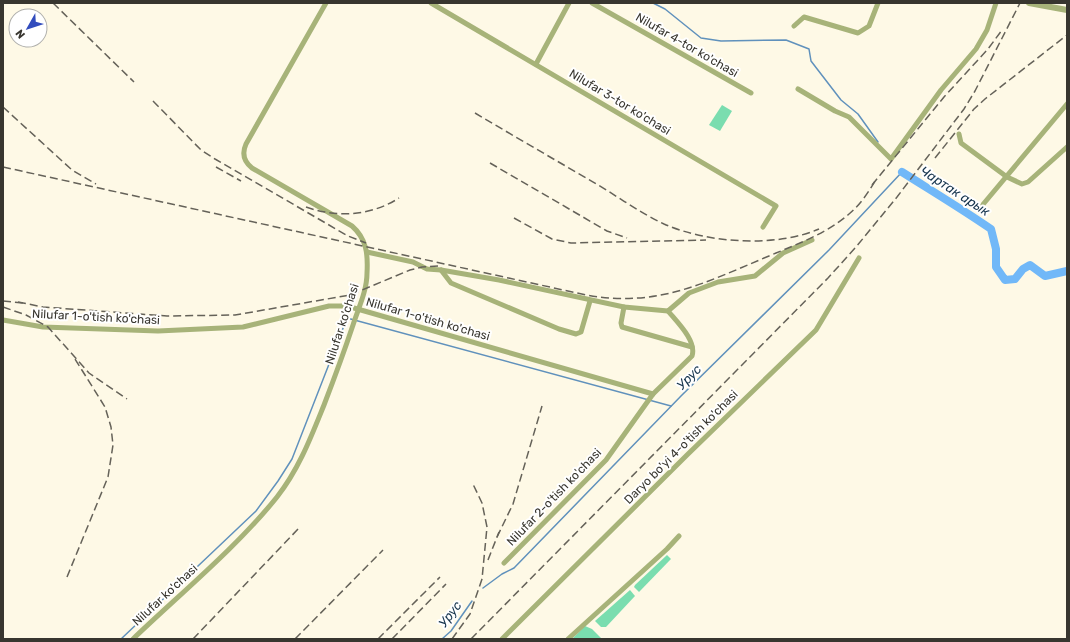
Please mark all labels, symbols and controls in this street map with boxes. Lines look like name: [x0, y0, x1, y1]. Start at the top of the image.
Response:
north arrow: [8, 8, 48, 48]
street label: Nilufar 4-tor ko'chasi: [633, 10, 741, 80]
text: N: [13, 27, 28, 41]
street label: Nilufar 3-tor ko'chasi: [567, 66, 673, 138]
water label: Чартак арык: [917, 163, 993, 219]
street label: Nilufar ko'chasi: [322, 282, 362, 366]
street label: Nilufar 1-o'tish ko'chasi: [364, 295, 492, 343]
street label: Nilufar 1-o'tish ko'chasi: [32, 307, 160, 327]
water label: Урус: [674, 361, 704, 393]
street label: Daryo bo'yi 4-o'tish ko'chasi: [621, 387, 741, 507]
street label: Nilufar 2-o'tish ko'chasi: [504, 445, 604, 549]
street label: Nilufar ko'chasi: [129, 561, 201, 629]
water label: Урус: [435, 598, 465, 630]

